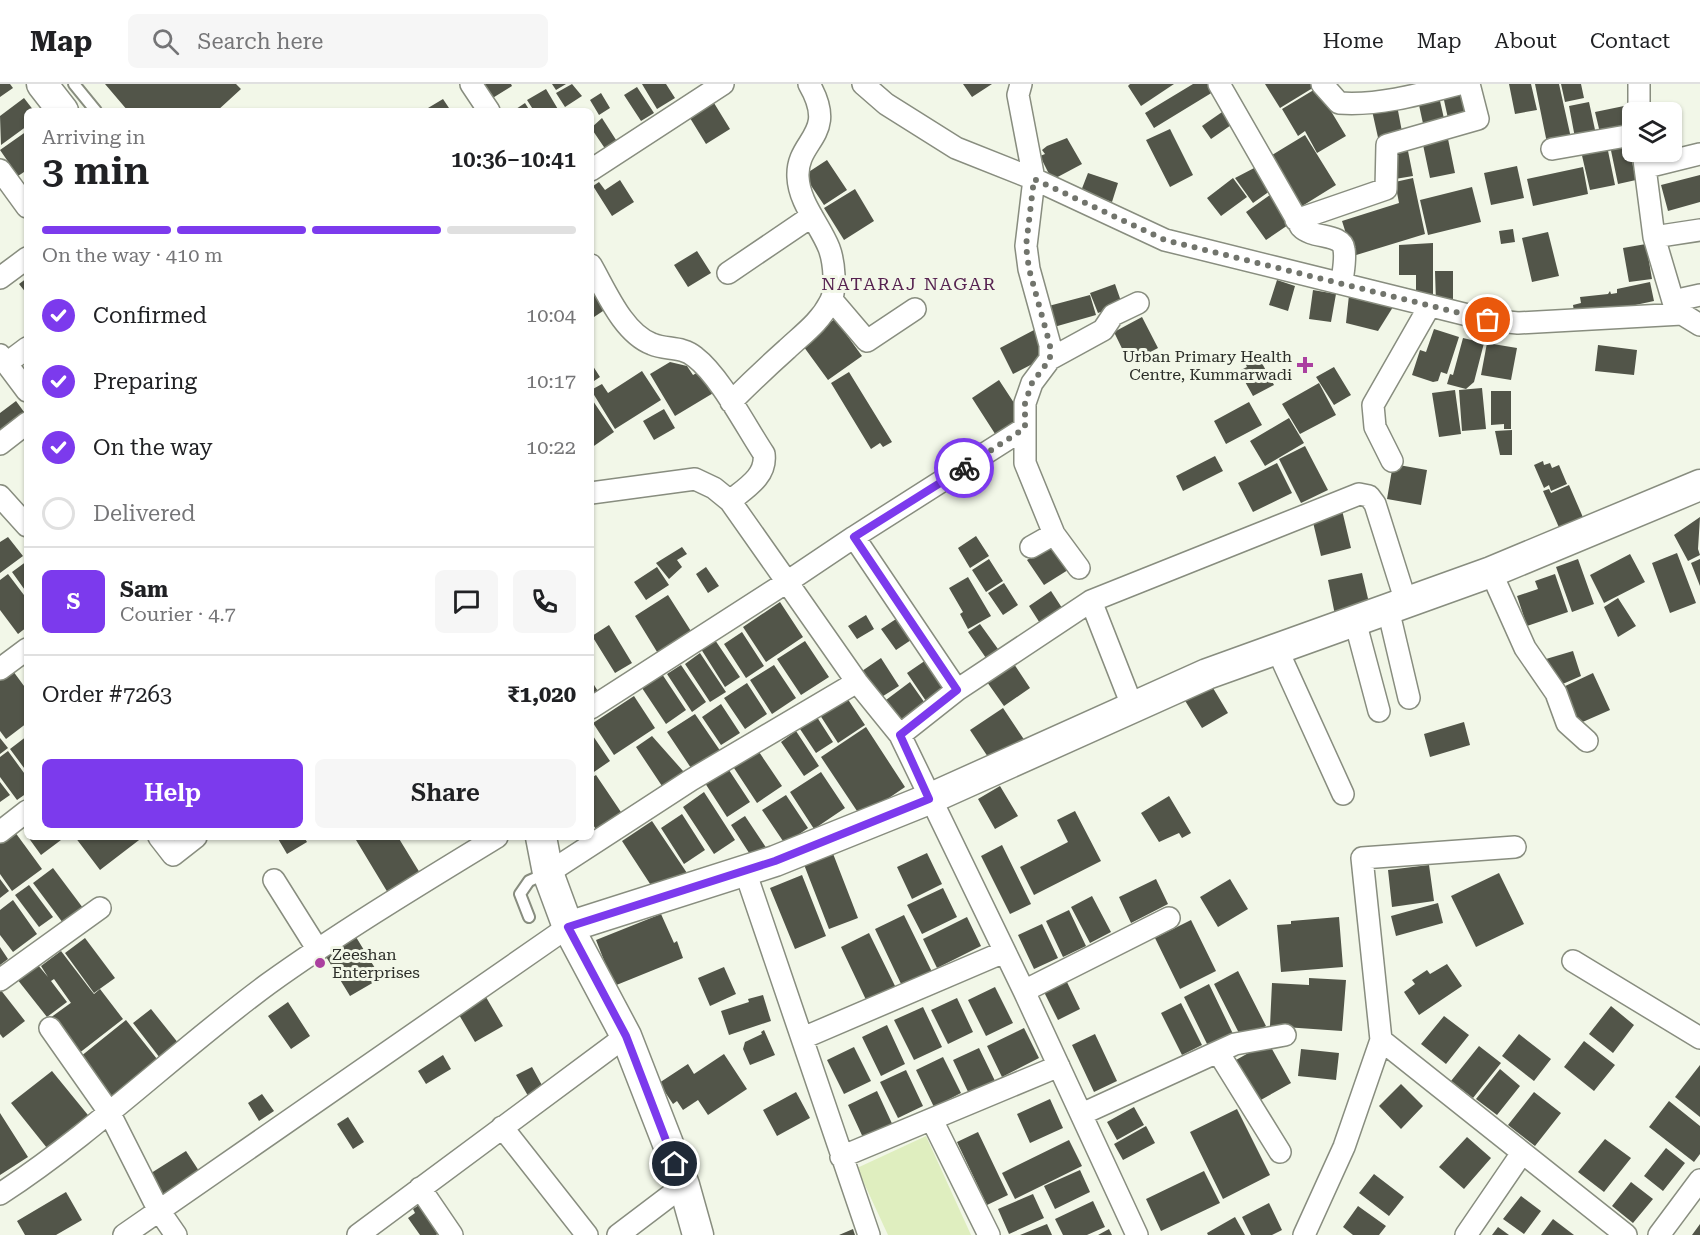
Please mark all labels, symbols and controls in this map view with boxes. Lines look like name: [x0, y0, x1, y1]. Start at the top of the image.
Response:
search box: [128, 14, 548, 68]
text: Map: [30, 25, 92, 58]
icon: search: [149, 25, 182, 58]
text: Search here: [197, 29, 323, 54]
text: Home: [1323, 29, 1384, 53]
text: Map: [1417, 29, 1462, 53]
text: About: [1495, 29, 1557, 53]
text: Contact: [1590, 29, 1670, 53]
map controls: [1622, 102, 1682, 162]
button: layers: [1622, 102, 1682, 162]
text: Arriving in: [42, 125, 145, 149]
text: 10:36–10:41: [451, 147, 576, 172]
text: 3 min: [42, 148, 149, 194]
text: On the way · 410 m: [42, 243, 223, 267]
district label: NATARAJ NAGAR: [821, 273, 997, 294]
pin: [1462, 294, 1513, 345]
icon: check: [42, 299, 75, 332]
text: Confirmed: [93, 303, 207, 328]
text: 10:04: [526, 303, 576, 327]
icon: bag: [1471, 303, 1504, 336]
place label: Urban Primary Health Centre, Kummarwadi: [1122, 347, 1292, 384]
marker: Urban Primary Health Centre, Kummarwadi: [1296, 356, 1314, 374]
icon: check: [42, 365, 75, 398]
text: Preparing: [93, 369, 197, 394]
text: 10:17: [526, 369, 576, 393]
icon: check: [42, 431, 75, 464]
text: On the way: [93, 435, 213, 460]
text: 10:22: [526, 435, 576, 459]
courier: [934, 438, 994, 498]
icon: bike: [948, 452, 981, 485]
text: Delivered: [93, 501, 195, 526]
button: chat: [435, 570, 498, 633]
button: phone: [513, 570, 576, 633]
text: Sam: [120, 577, 168, 602]
text: S: [67, 589, 80, 614]
text: Courier · 4.7: [120, 602, 236, 626]
text: Order #7263: [42, 682, 172, 707]
text: ₹1,020: [507, 682, 576, 707]
button: Help: [42, 759, 303, 828]
button: Share: [315, 759, 576, 828]
place label: Zeeshan Enterprises: [332, 945, 420, 982]
marker: Zeeshan Enterprises: [313, 956, 327, 970]
pin: [649, 1138, 700, 1189]
icon: home: [658, 1147, 691, 1180]

